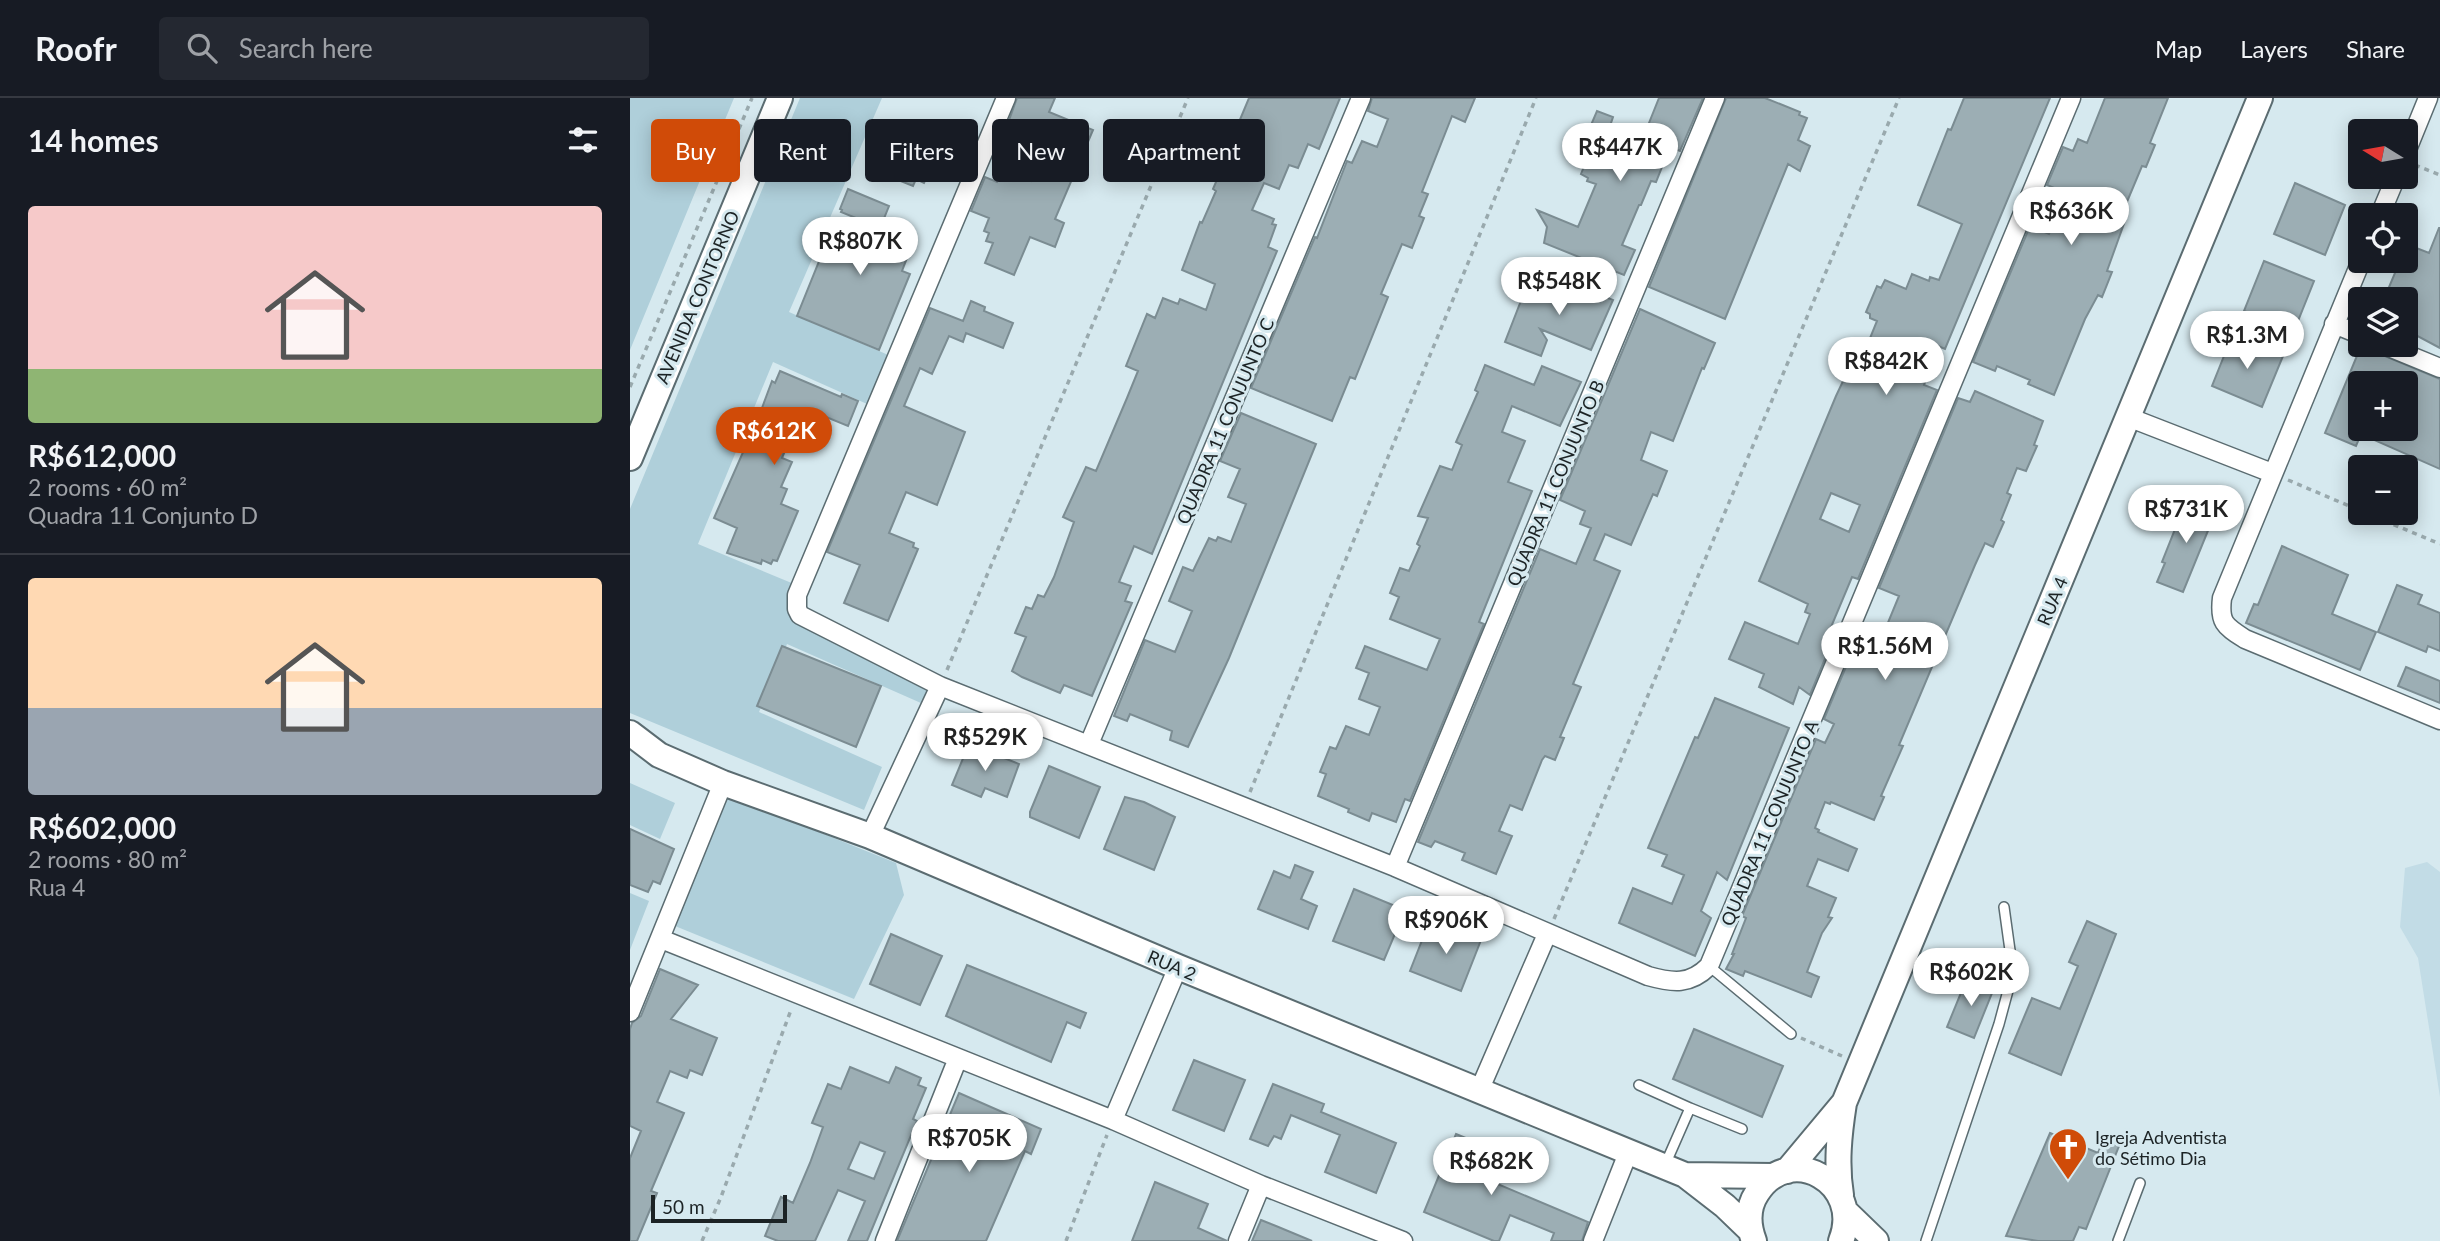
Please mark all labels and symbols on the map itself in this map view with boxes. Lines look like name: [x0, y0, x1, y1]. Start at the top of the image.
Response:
north arrow: [2348, 119, 2418, 189]
pin: R$447K: [1563, 123, 1677, 183]
pin: R$636K: [2014, 188, 2128, 247]
street label: AVENIDA CONTORNO: [651, 207, 743, 387]
pin: R$807K: [803, 218, 917, 277]
pin: R$548K: [1502, 258, 1616, 317]
pin: R$1.3M: [2190, 312, 2304, 371]
street label: QUADRA 11 CONJUNTO C: [1172, 315, 1278, 527]
pin: R$842K: [1829, 338, 1943, 397]
street label: QUADRA 11 CONJUNTO B: [1502, 377, 1608, 589]
pin: R$612K: [717, 408, 831, 467]
pin: R$731K: [2129, 486, 2243, 545]
street label: RUA 4: [2032, 573, 2072, 629]
pin: R$1.56M: [1820, 622, 1950, 682]
pin: R$529K: [928, 714, 1042, 773]
street label: QUADRA 11 CONJUNTO A: [1716, 716, 1823, 929]
pin: R$906K: [1389, 896, 1503, 956]
street label: RUA 2: [1144, 945, 1200, 985]
pin: R$602K: [1914, 948, 2028, 1008]
pin: R$705K: [912, 1114, 1026, 1174]
church icon: Igreja Adventista do Sétimo Dia: [2047, 1126, 2089, 1181]
place label: Igreja Adventista do Sétimo Dia: [2095, 1126, 2227, 1169]
pin: R$682K: [1434, 1138, 1548, 1197]
scale bar: [651, 1192, 788, 1224]

